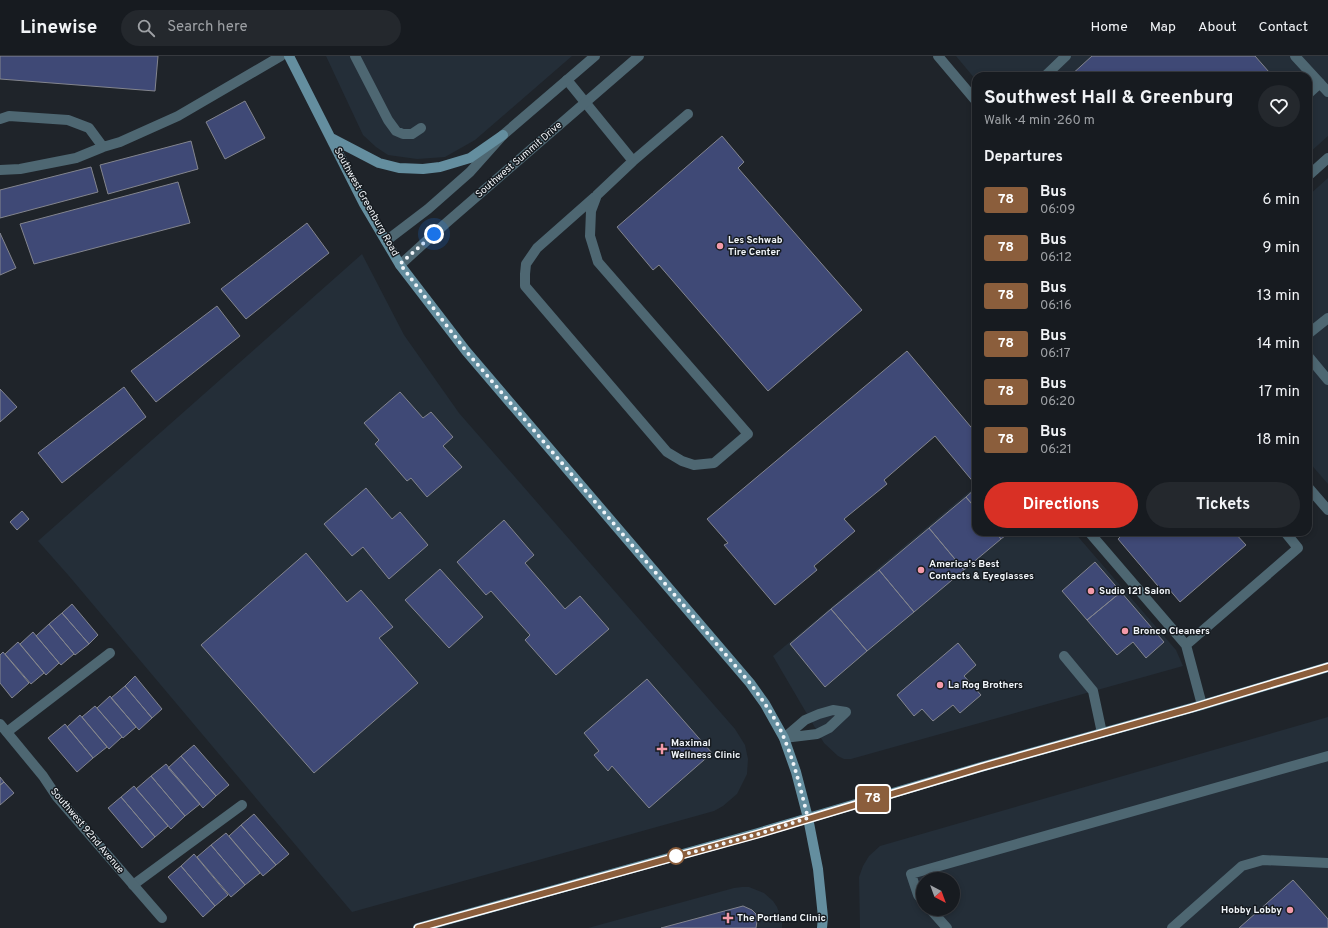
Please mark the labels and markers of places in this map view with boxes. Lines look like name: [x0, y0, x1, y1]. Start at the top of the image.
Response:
place label: Les Schwab Tire Center: [728, 234, 783, 259]
marker: Les Schwab Tire Center: [715, 241, 725, 251]
place label: America's Best Contacts & Eyeglasses: [929, 558, 1034, 583]
marker: America's Best Contacts & Eyeglasses: [916, 565, 926, 575]
place label: Sudio 121 Salon: [1099, 585, 1171, 598]
marker: Sudio 121 Salon: [1086, 586, 1096, 596]
place label: Bronco Cleaners: [1133, 625, 1210, 638]
marker: Bronco Cleaners: [1120, 626, 1130, 636]
place label: La Rog Brothers: [948, 679, 1023, 692]
marker: La Rog Brothers: [935, 680, 945, 690]
place label: Maximal Wellness Clinic: [671, 737, 741, 762]
marker: Maximal Wellness Clinic: [656, 743, 668, 755]
unlabelled marker: [667, 847, 685, 865]
place label: Hobby Lobby: [1221, 904, 1282, 917]
marker: Hobby Lobby: [1285, 905, 1295, 915]
marker: The Portland Clinic: [722, 912, 734, 924]
place label: The Portland Clinic: [737, 912, 826, 925]

